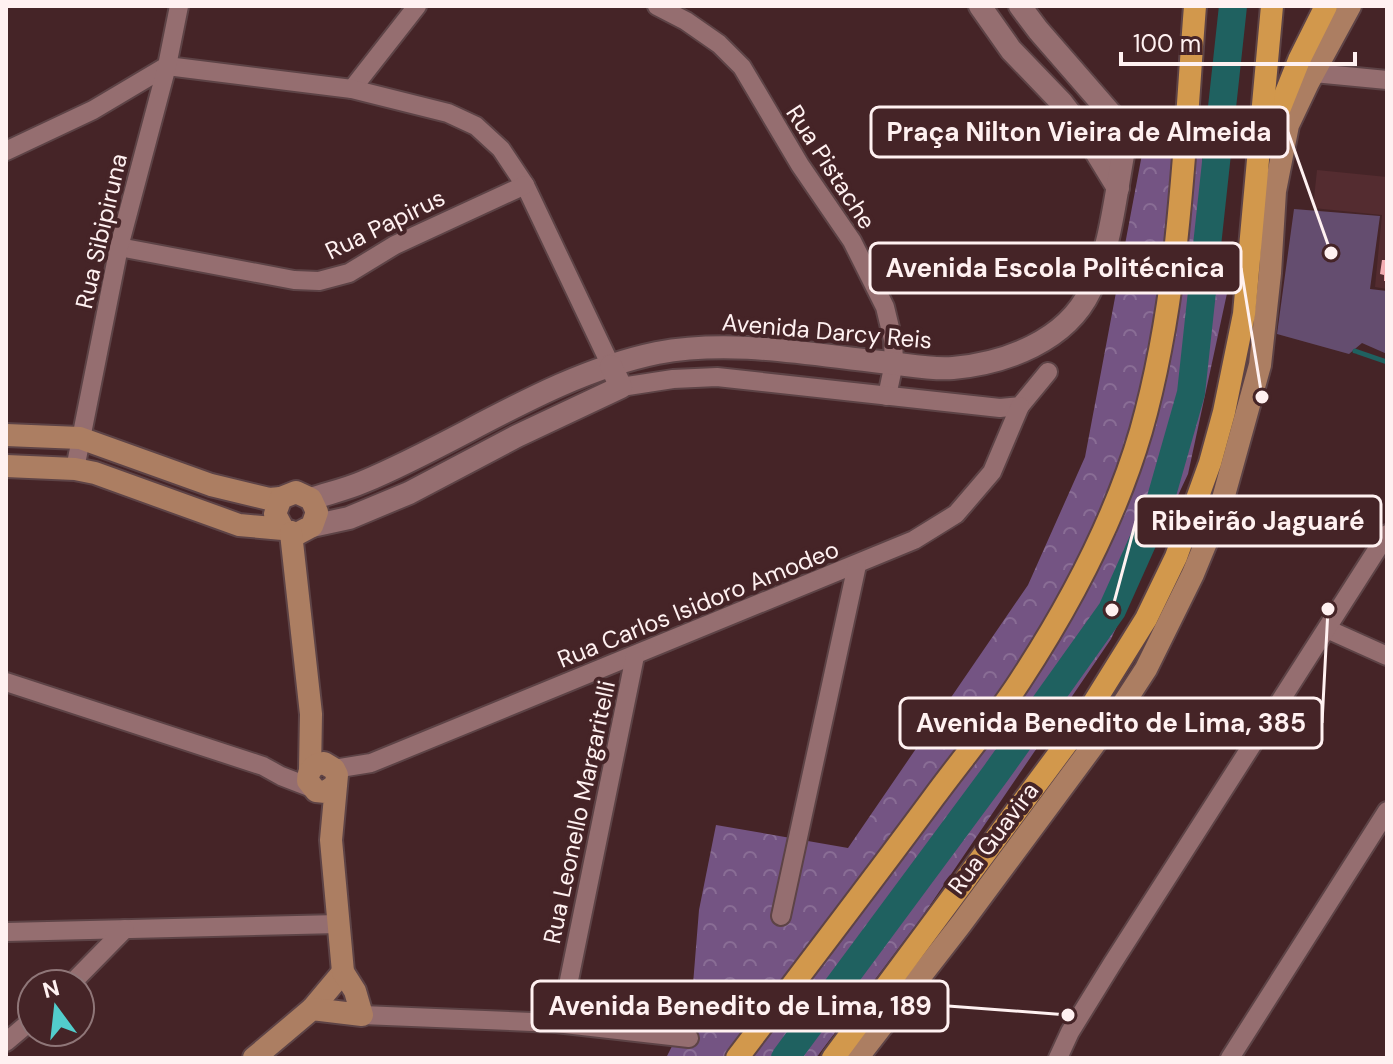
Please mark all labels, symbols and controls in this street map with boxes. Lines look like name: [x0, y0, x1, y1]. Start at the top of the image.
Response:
scale bar: [1121, 16, 1355, 66]
text: 100 m: [1133, 28, 1201, 59]
street label: Rua Pistache: [779, 99, 883, 235]
callout: Praça Nilton Vieira de Almeida: [871, 107, 1288, 157]
text: Praça Nilton Vieira de Almeida: [887, 115, 1271, 149]
street label: Rua Sibipiruna: [68, 150, 134, 312]
street label: Rua Papirus: [320, 182, 450, 266]
callout: Avenida Escola Politécnica: [870, 243, 1241, 293]
text: Avenida Escola Politécnica: [886, 251, 1224, 285]
street label: Avenida Darcy Reis: [721, 306, 933, 356]
callout: Ribeirão Jaguaré: [1136, 496, 1381, 546]
text: Ribeirão Jaguaré: [1151, 504, 1365, 538]
street label: Rua Carlos Isidoro Amodeo: [553, 533, 843, 675]
street label: Rua Leonello Margaritelli: [536, 678, 622, 946]
callout: Avenida Benedito de Lima, 385: [900, 698, 1322, 748]
text: Avenida Benedito de Lima, 385: [916, 706, 1306, 740]
street label: Rua Guavira: [941, 776, 1045, 900]
north arrow: [16, 968, 96, 1048]
text: N: [39, 973, 62, 1005]
callout: Avenida Benedito de Lima, 189: [532, 981, 948, 1031]
text: Avenida Benedito de Lima, 189: [548, 989, 932, 1023]

